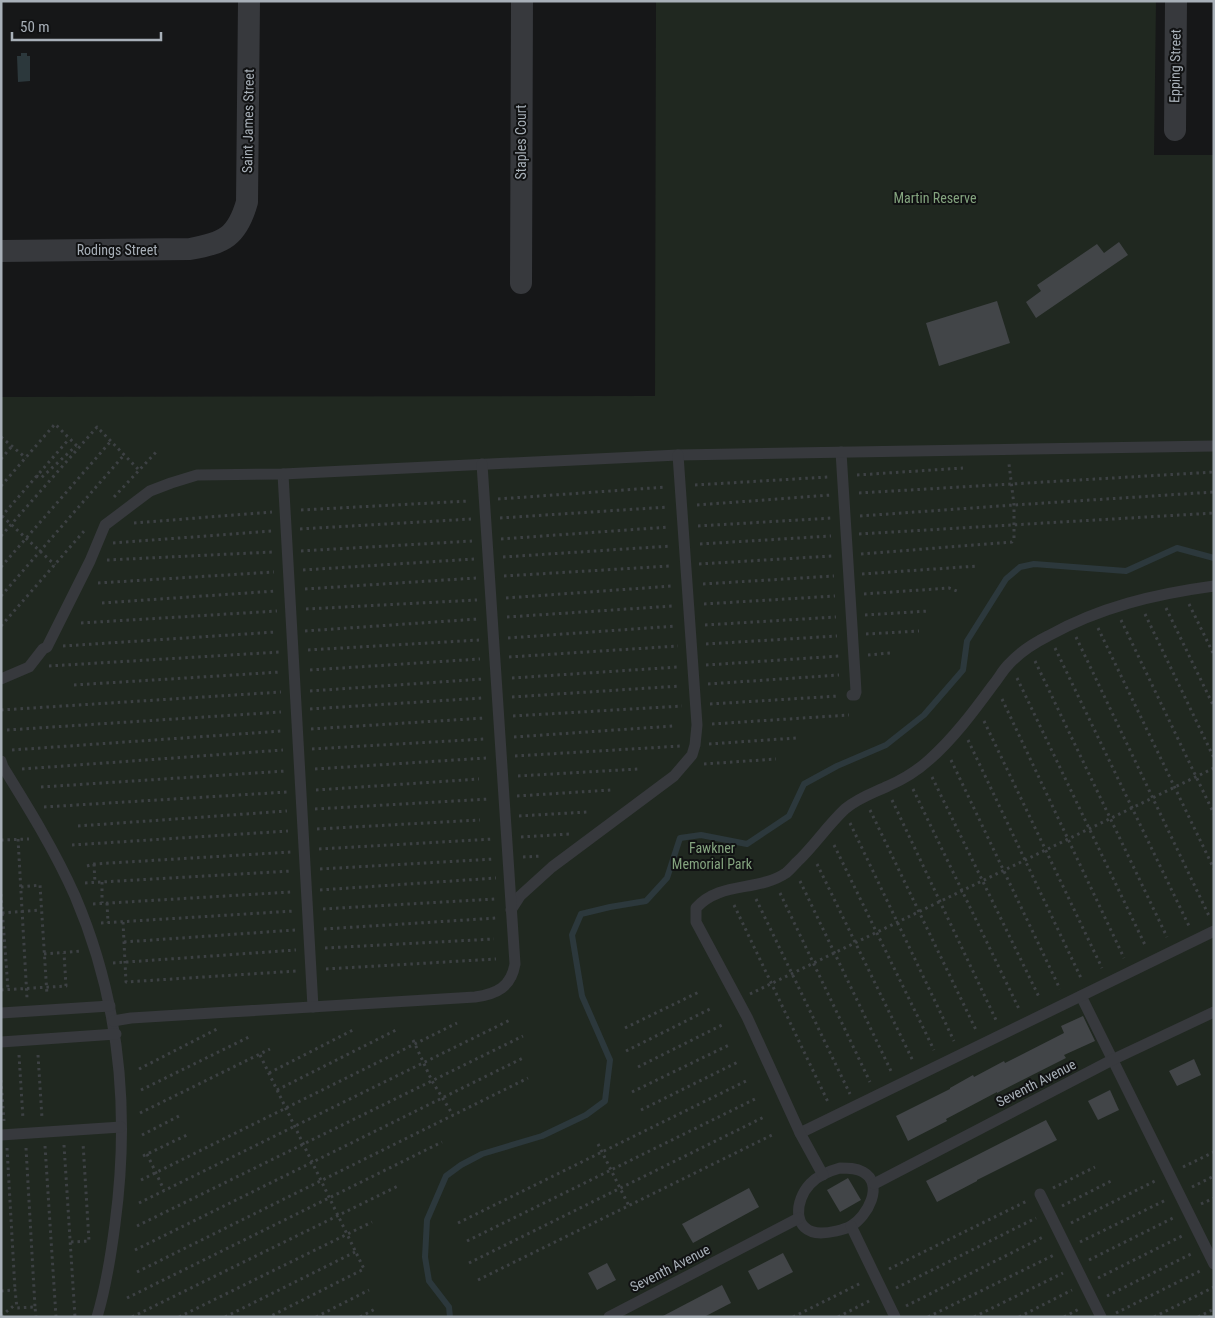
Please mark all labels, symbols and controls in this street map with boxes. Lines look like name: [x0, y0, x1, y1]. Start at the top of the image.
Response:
scale bar: [12, 10, 161, 42]
text: 50 m: [20, 18, 50, 36]
street label: Epping Street: [1166, 29, 1184, 103]
street label: Saint James Street: [239, 69, 257, 173]
street label: Staples Court: [513, 105, 529, 179]
park label: Martin Reserve: [893, 190, 977, 206]
street label: Rodings Street: [77, 242, 157, 258]
park label: Fawkner Memorial Park: [672, 840, 753, 872]
street label: Seventh Avenue: [993, 1056, 1079, 1110]
street label: Seventh Avenue: [627, 1241, 713, 1295]

